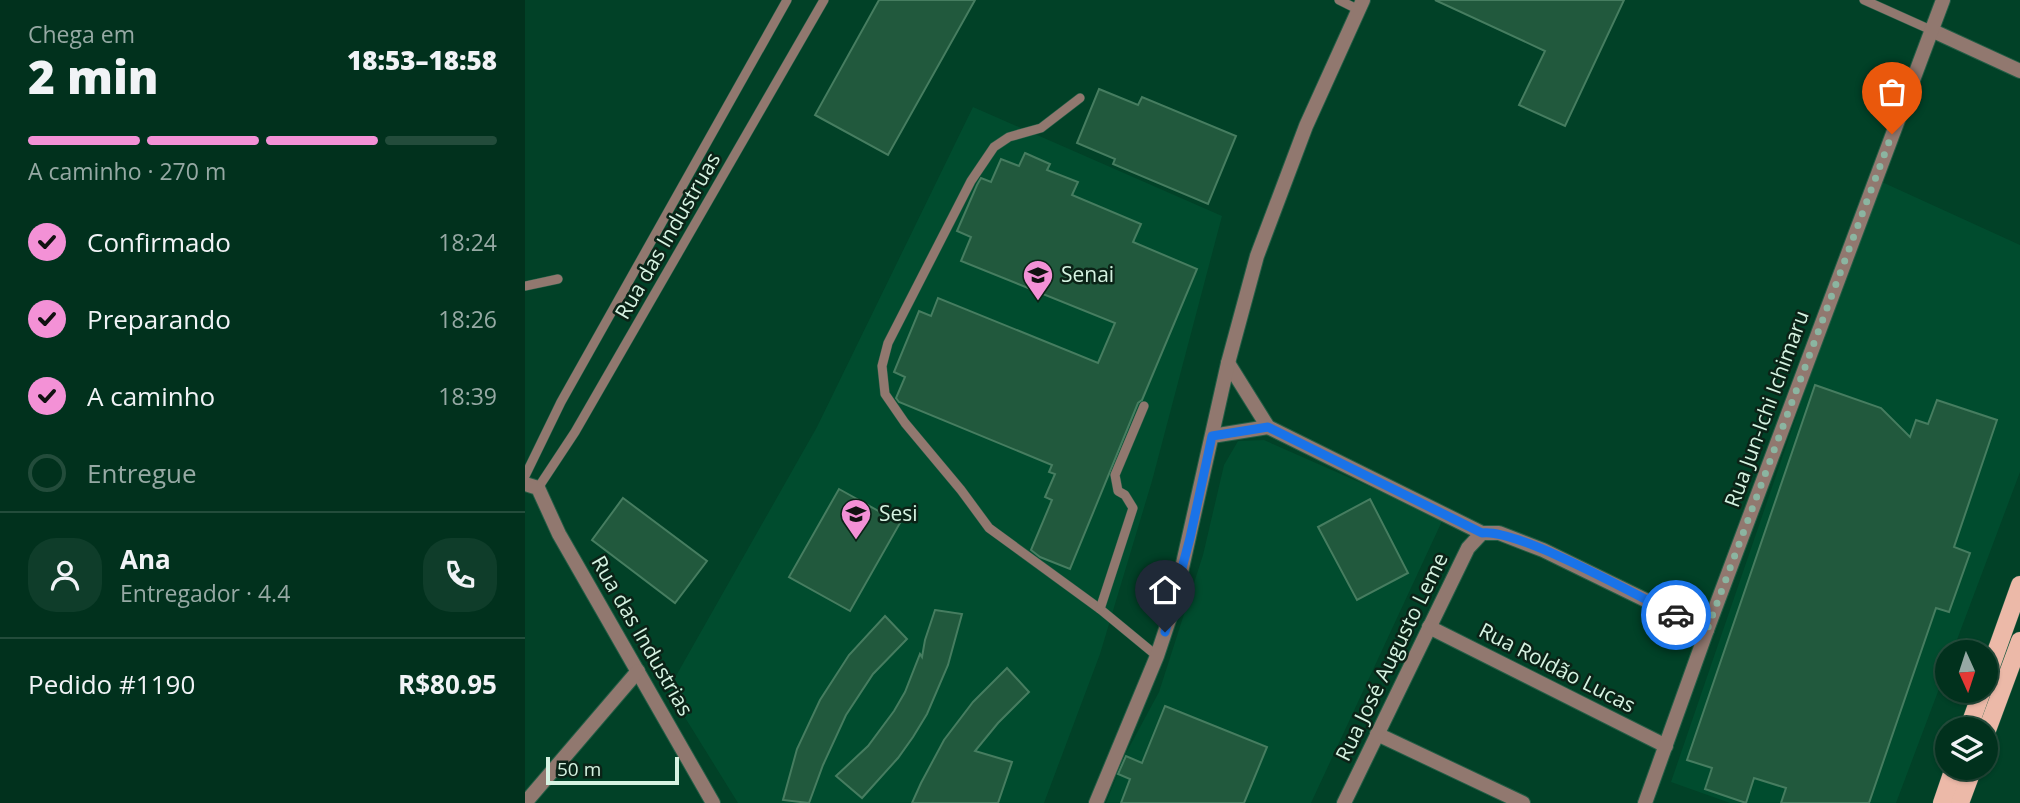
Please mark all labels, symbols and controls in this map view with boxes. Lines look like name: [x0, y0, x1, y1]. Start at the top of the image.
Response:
text: Chega em: [28, 18, 135, 50]
text: 18:53–18:58: [347, 42, 497, 78]
text: 2 min: [28, 45, 159, 107]
pin: [1862, 62, 1922, 134]
icon: bag: [1873, 73, 1911, 111]
street label: Rua das Industruas: [608, 147, 726, 324]
text: A caminho · 270 m: [28, 155, 226, 187]
icon: check: [28, 223, 66, 261]
text: Confirmado: [87, 224, 231, 260]
text: 18:24: [438, 226, 497, 258]
school or university icon: Senai: [1021, 258, 1055, 302]
place label: Senai: [1061, 260, 1114, 288]
icon: check: [28, 300, 66, 338]
text: Preparando: [87, 301, 231, 337]
text: 18:26: [438, 303, 497, 335]
street label: Rua Jun-Ichi Ichimaru: [1717, 306, 1815, 511]
icon: check: [28, 377, 66, 415]
text: A caminho: [87, 378, 215, 414]
text: 18:39: [438, 380, 497, 412]
text: Entregue: [87, 455, 197, 491]
school or university icon: Sesi: [839, 497, 873, 541]
place label: Sesi: [879, 499, 918, 527]
button: person: [28, 538, 102, 612]
button: phone: [423, 538, 497, 612]
text: Ana: [120, 541, 171, 577]
street label: Rua José Augusto Leme: [1328, 548, 1454, 765]
street label: Rua das Industrias: [586, 550, 700, 721]
pin: [1135, 560, 1195, 632]
icon: home: [1146, 571, 1184, 609]
text: Entregador · 4.4: [120, 577, 290, 609]
courier: [1641, 580, 1711, 650]
icon: car: [1657, 596, 1695, 634]
street label: Rua Roldão Lucas: [1474, 616, 1640, 719]
north arrow: [1935, 640, 1999, 704]
map controls: [1935, 640, 1998, 780]
text: Pedido #1190: [28, 666, 195, 702]
text: R$80.95: [398, 666, 497, 702]
button: layers: [1935, 717, 1998, 780]
scale bar: [546, 754, 679, 786]
text: 50 m: [557, 756, 601, 782]

